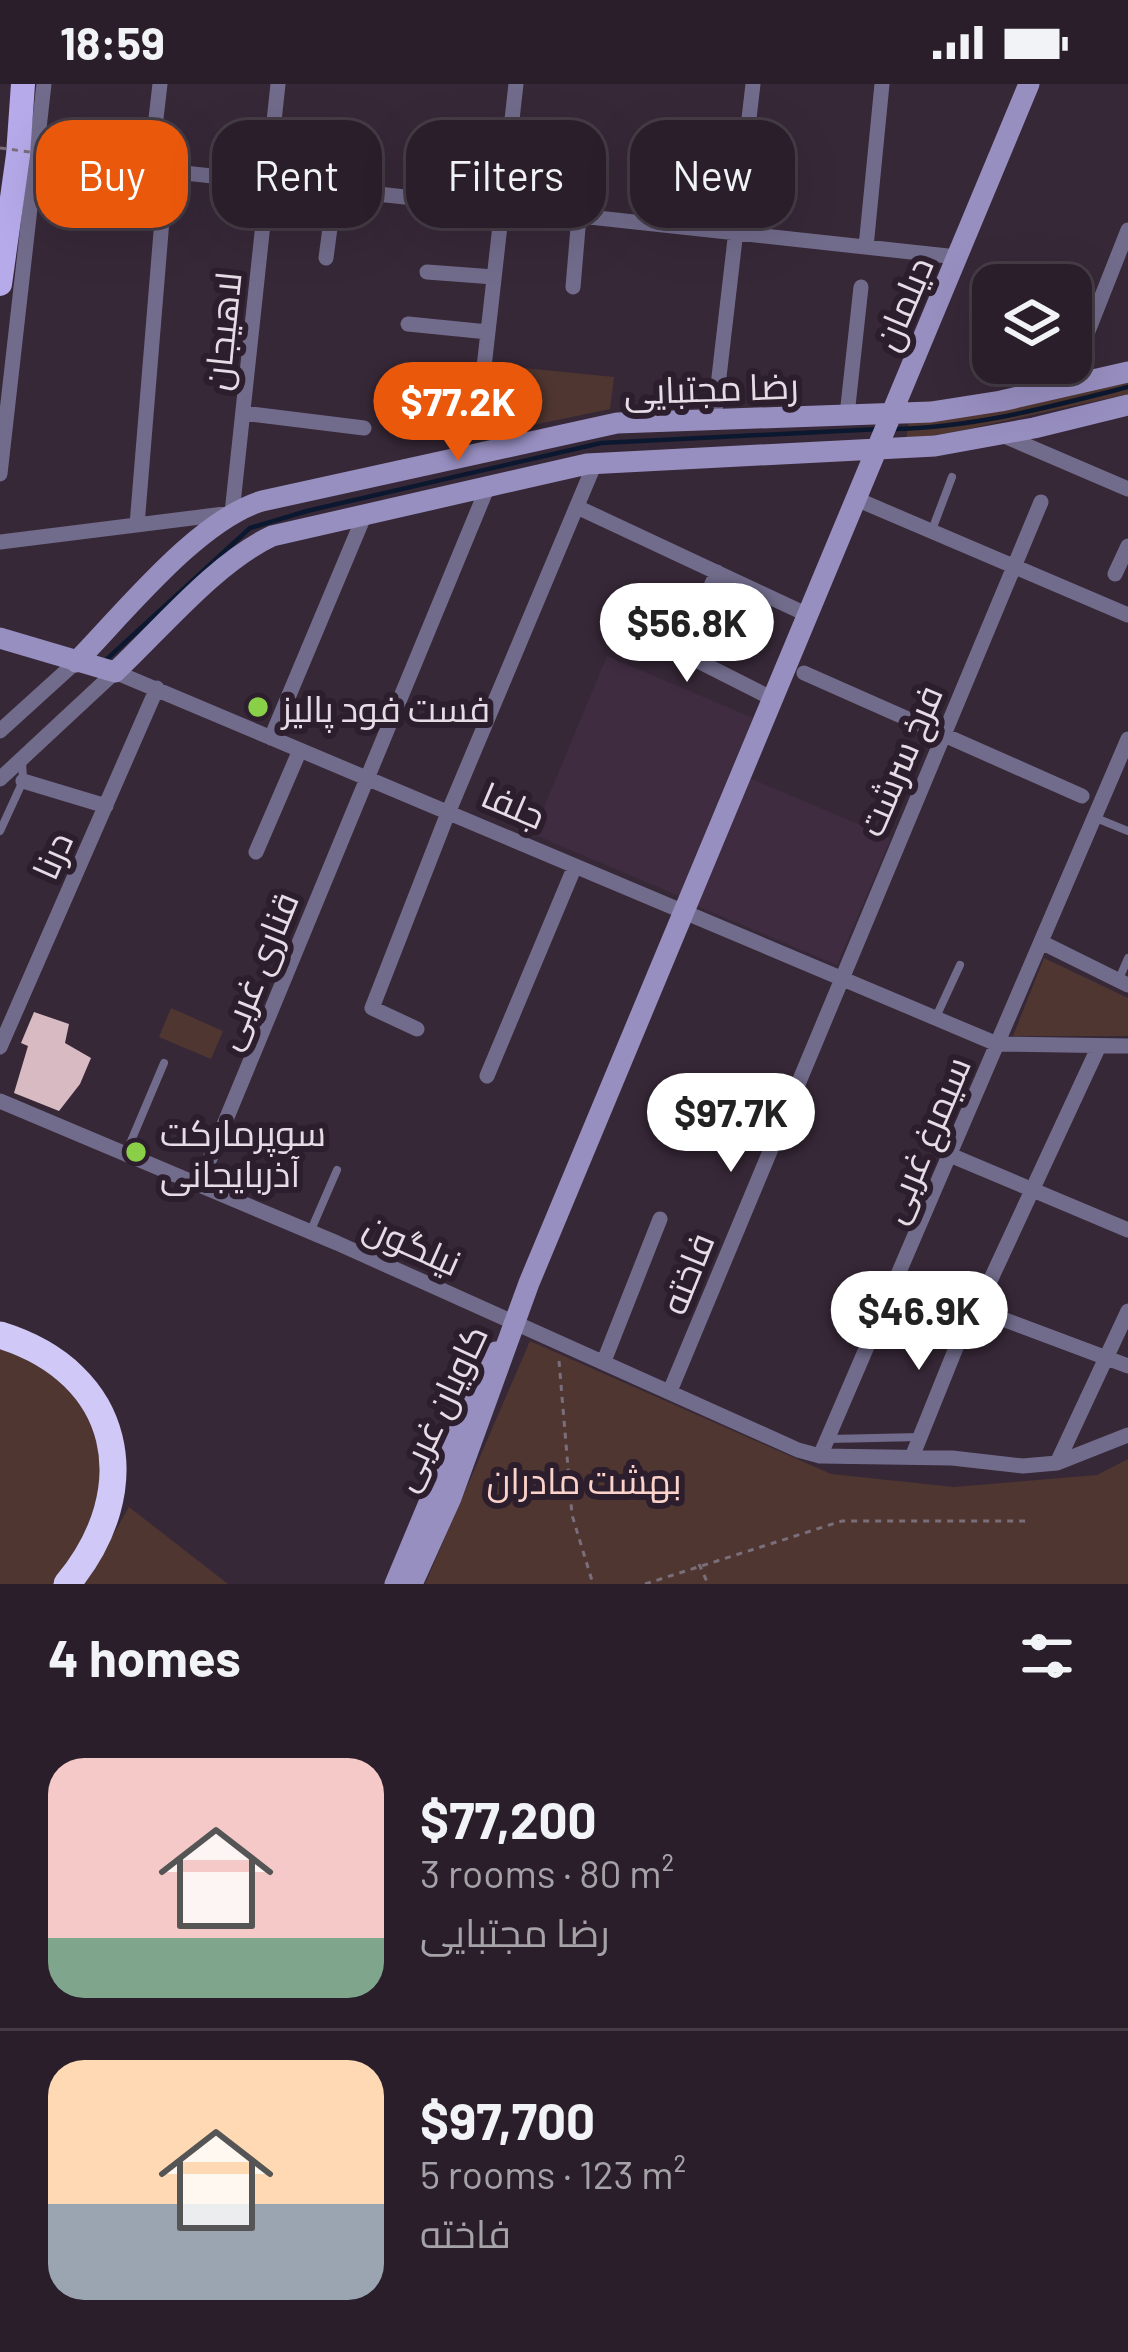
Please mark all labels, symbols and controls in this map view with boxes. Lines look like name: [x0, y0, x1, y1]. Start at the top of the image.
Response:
text: 18:59: [60, 15, 165, 69]
chip: Buy: [36, 120, 188, 228]
chip: Rent: [212, 120, 382, 228]
chip: Filters: [406, 120, 606, 228]
chip: New: [630, 120, 795, 228]
street label: دیلمان: [863, 250, 943, 357]
map controls: [972, 264, 1092, 384]
button: layers: [972, 264, 1092, 384]
street label: لاهیجان: [193, 270, 251, 392]
pin: $77.2K: [360, 362, 556, 464]
street label: رضا مجتبایی: [623, 362, 799, 414]
text: $77.2K: [400, 377, 516, 424]
pin: $56.8K: [589, 583, 785, 685]
text: $56.8K: [627, 598, 747, 645]
street label: فرخ سرشت: [848, 678, 955, 844]
place label: فست فود پالیز: [280, 686, 490, 733]
marker: فست فود پالیز: [245, 694, 271, 720]
street label: جلفا: [476, 772, 552, 836]
street label: درنا: [22, 825, 81, 886]
street label: قناری غربی: [204, 885, 308, 1056]
street label: سیمرغ غربی: [870, 1050, 983, 1230]
pin: $97.7K: [633, 1073, 829, 1175]
text: $97.7K: [674, 1088, 788, 1135]
place label: سوپرمارکت آذربایجانی: [160, 1110, 326, 1196]
marker: سوپرمارکت آذربایجانی: [123, 1139, 149, 1165]
street label: نیلگون: [357, 1203, 468, 1285]
street label: فاخته: [650, 1226, 722, 1320]
pin: $46.9K: [821, 1271, 1017, 1373]
text: $46.9K: [858, 1286, 980, 1333]
street label: کاویان غربی: [381, 1317, 497, 1497]
park label: بهشت مادران: [486, 1458, 682, 1503]
icon: filters: [1014, 1623, 1080, 1689]
text: 4 homes: [48, 1626, 241, 1687]
text: $77,200: [420, 1788, 597, 1849]
icon: home: [144, 1806, 288, 1950]
text: 3 rooms · 80 m²: [420, 1849, 674, 1896]
text: رضا مجتبایی: [420, 1908, 609, 1955]
text: $97,700: [420, 2089, 595, 2150]
icon: home: [144, 2108, 288, 2252]
text: 5 rooms · 123 m²: [420, 2150, 686, 2197]
text: فاخته: [420, 2209, 511, 2256]

